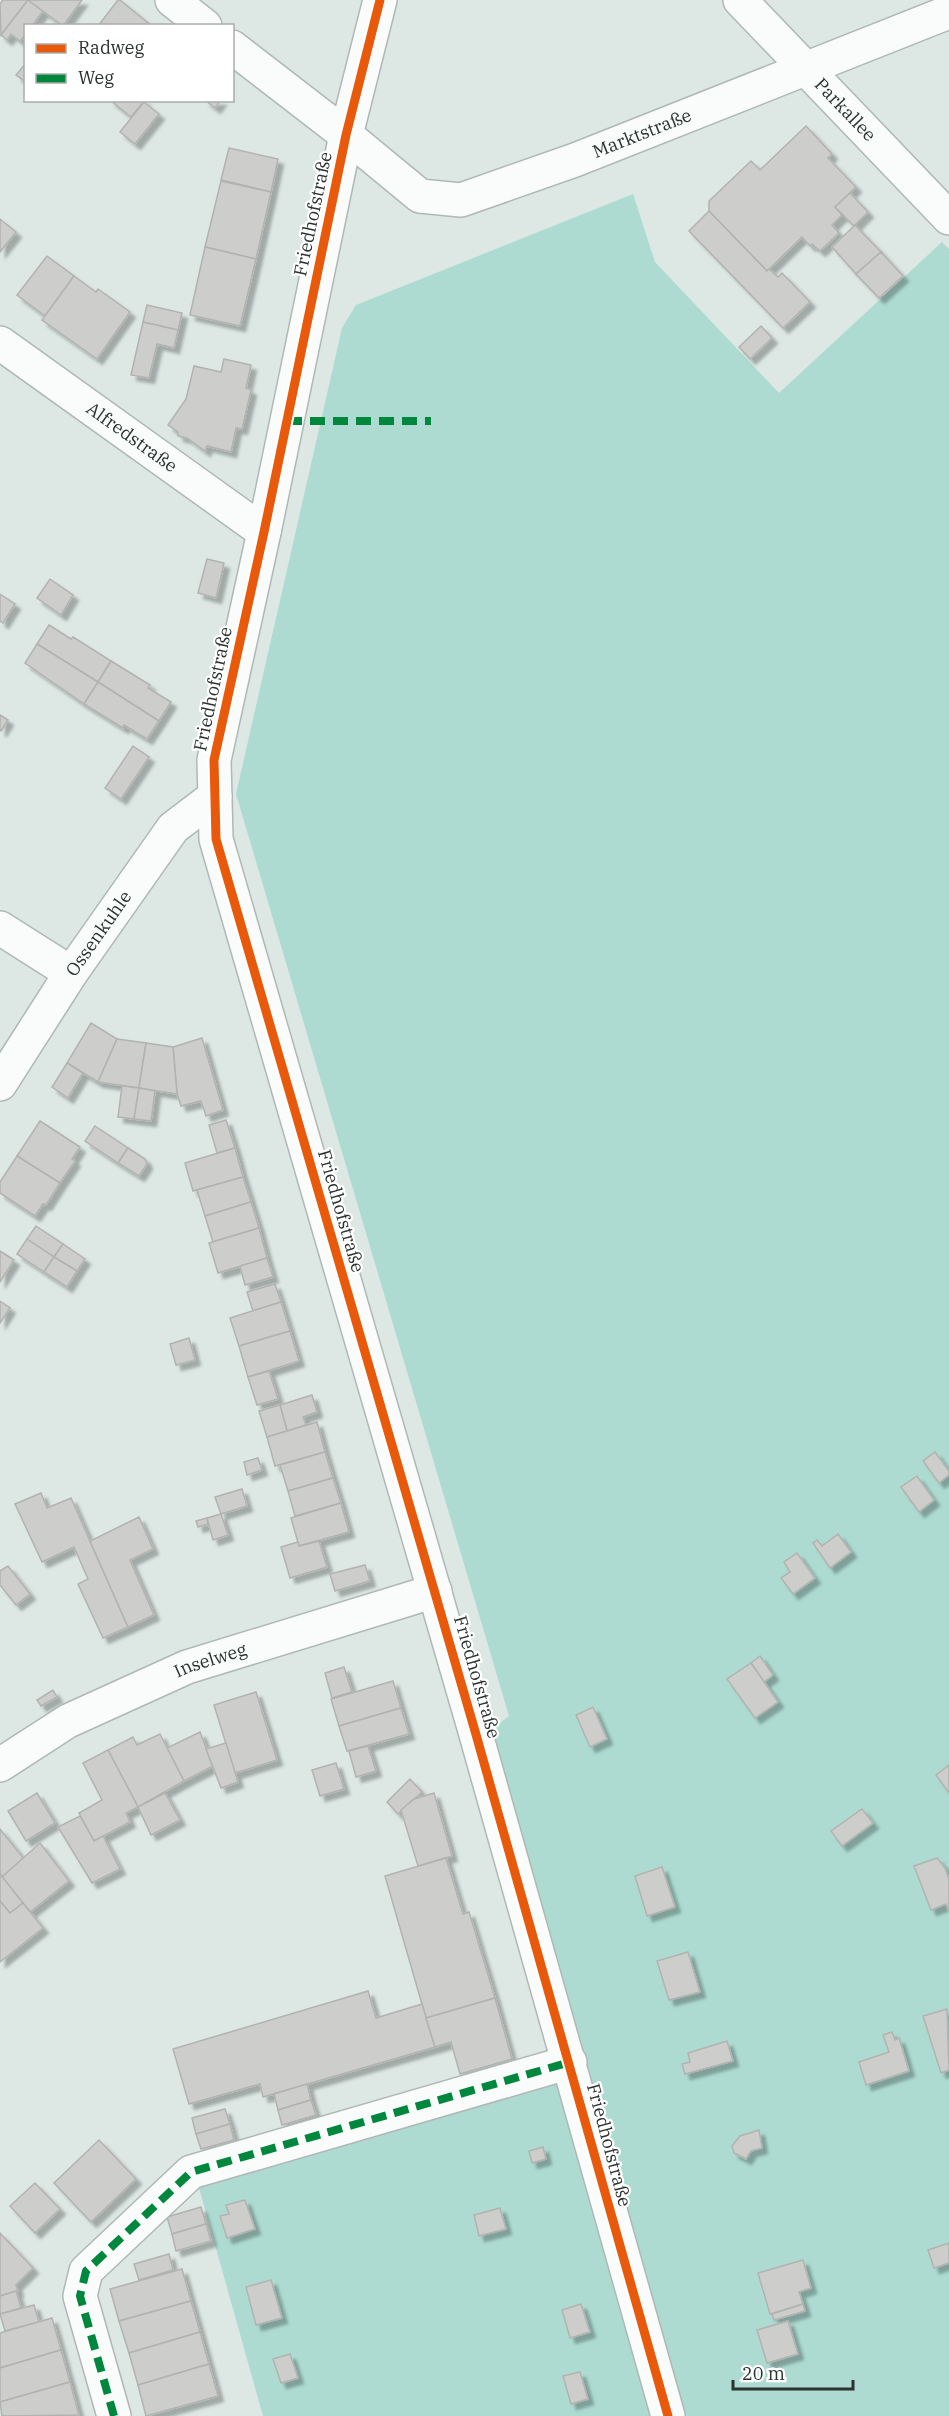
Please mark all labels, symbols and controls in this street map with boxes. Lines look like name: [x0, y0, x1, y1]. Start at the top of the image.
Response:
legend: [24, 24, 234, 102]
text: Radweg: [78, 36, 144, 59]
text: Weg: [78, 66, 114, 89]
street label: Parkallee: [810, 73, 881, 146]
street label: Marktstraße: [589, 103, 695, 163]
street label: Friedhofstraße: [288, 150, 337, 278]
street label: Alfredstraße: [82, 397, 182, 477]
street label: Friedhofstraße: [188, 625, 237, 753]
street label: Ossenkuhle: [60, 886, 136, 981]
street label: Friedhofstraße: [313, 1147, 370, 1275]
street label: Friedhofstraße: [449, 1613, 506, 1741]
street label: Inselweg: [170, 1637, 250, 1682]
street label: Friedhofstraße: [582, 2081, 637, 2209]
scale bar: [733, 2353, 853, 2391]
text: 20 m: [742, 2362, 785, 2385]

